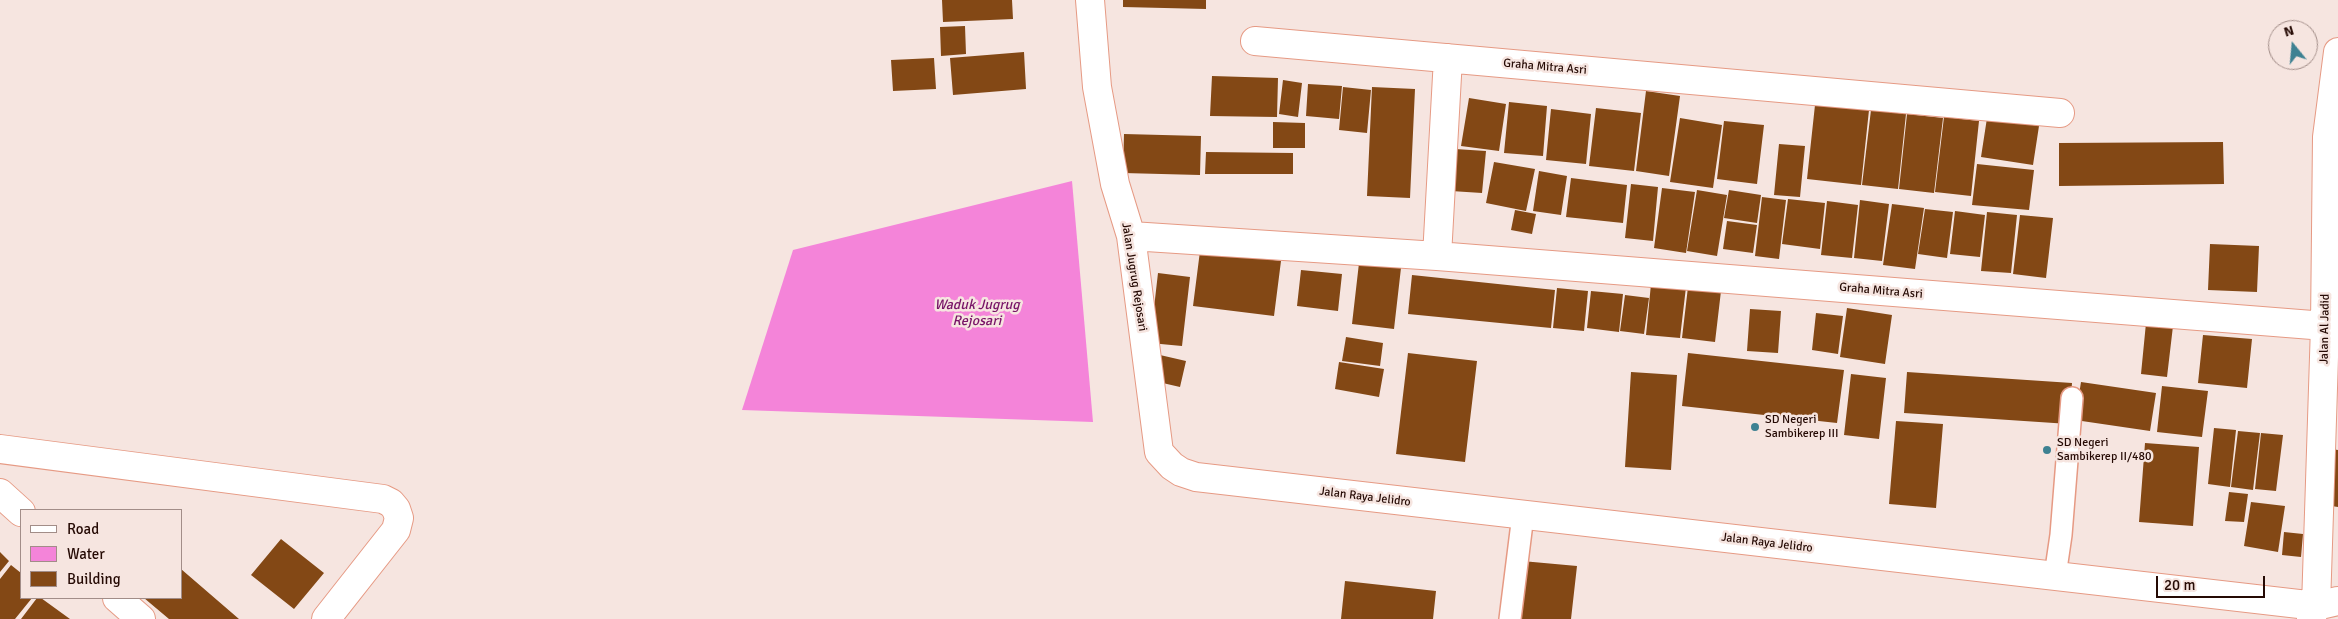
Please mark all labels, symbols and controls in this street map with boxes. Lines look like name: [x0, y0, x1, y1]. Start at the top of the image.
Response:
north arrow: [2268, 20, 2318, 70]
text: N: [2282, 22, 2296, 41]
street label: Graha Mitra Asri: [1503, 56, 1587, 78]
street label: Jalan Jugrug Rejosari: [1118, 222, 1150, 332]
street label: Graha Mitra Asri: [1839, 280, 1923, 302]
street label: Jalan Al Jadid: [2317, 294, 2333, 364]
water label: Waduk Jugrug Rejosari: [934, 297, 1020, 330]
place label: SD Negeri Sambikerep III: [1765, 413, 1838, 441]
marker: SD Negeri Sambikerep III: [1749, 421, 1761, 433]
place label: SD Negeri Sambikerep II/480: [2057, 436, 2151, 464]
marker: SD Negeri Sambikerep II/480: [2041, 444, 2053, 456]
street label: Jalan Raya Jelidro: [1318, 484, 1412, 510]
legend: [20, 509, 182, 599]
text: Road: [67, 520, 99, 538]
street label: Jalan Raya Jelidro: [1720, 530, 1814, 556]
text: Water: [67, 545, 105, 563]
scale bar: [2158, 566, 2267, 598]
text: Building: [67, 570, 121, 588]
text: 20 m: [2164, 576, 2195, 594]

